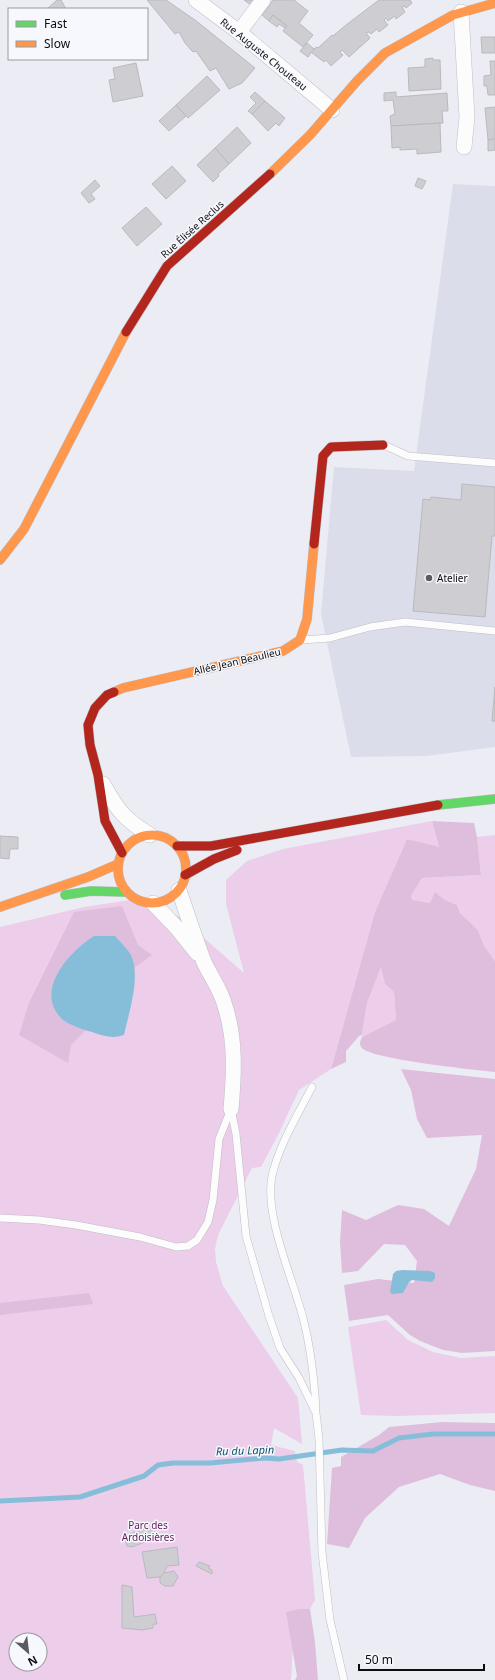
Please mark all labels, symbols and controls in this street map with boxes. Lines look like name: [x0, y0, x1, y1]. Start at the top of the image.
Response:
legend: [8, 8, 148, 60]
text: Fast: [44, 15, 68, 32]
street label: Rue Auguste Chouteau: [218, 15, 310, 93]
text: Slow: [44, 35, 71, 52]
street label: Rue Élisée Reclus: [157, 197, 227, 261]
place label: Atelier: [437, 571, 468, 585]
marker: Atelier: [424, 573, 434, 583]
street label: Allée Jean Beaulieu: [192, 644, 282, 678]
water label: Ru du Lapin: [216, 1441, 274, 1459]
park label: Parc des Ardoisières: [122, 1518, 174, 1544]
north arrow: [8, 1632, 48, 1672]
scale bar: [359, 1646, 484, 1672]
text: 50 m: [365, 1651, 393, 1668]
text: N: [25, 1653, 40, 1670]

